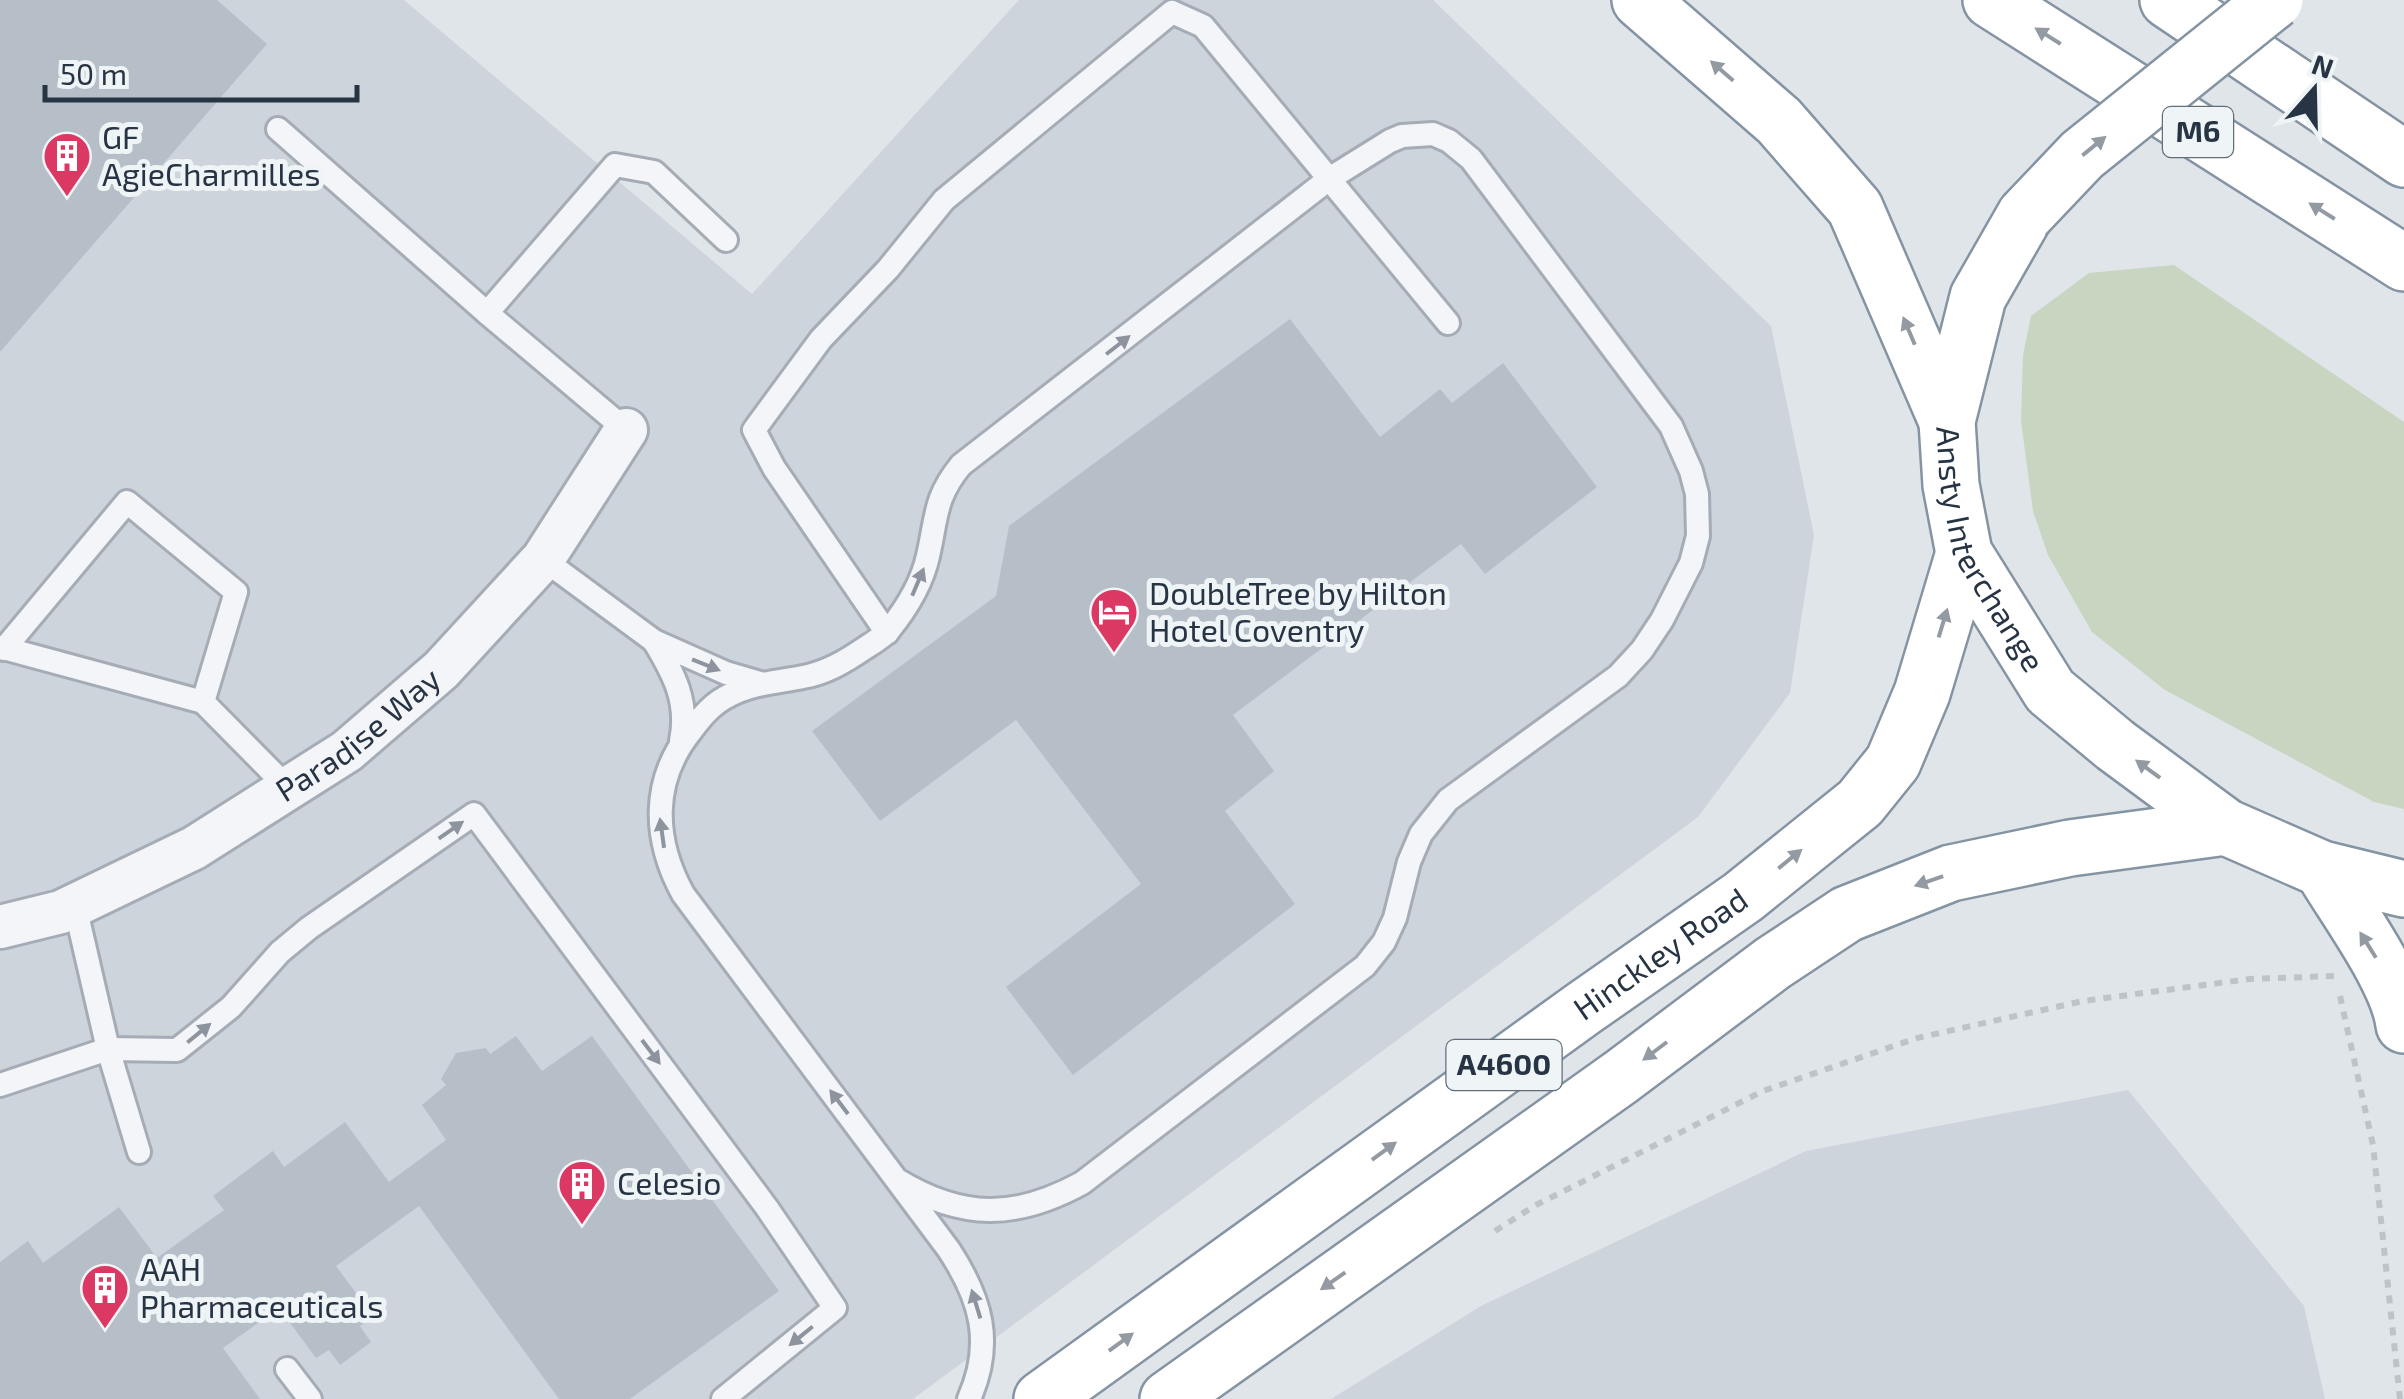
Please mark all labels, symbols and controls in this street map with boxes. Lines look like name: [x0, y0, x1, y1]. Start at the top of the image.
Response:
one-way arrow: [2034, 28, 2061, 46]
scale bar: [45, 40, 358, 102]
north arrow: [2264, 40, 2364, 140]
text: N: [2308, 46, 2338, 85]
text: 50 m: [60, 55, 127, 91]
one-way arrow: [1710, 61, 1735, 83]
road number: M6: [2163, 107, 2233, 157]
place label: GF AgieCharmilles: [102, 117, 321, 192]
building icon: GF AgieCharmilles: [41, 130, 93, 198]
one-way arrow: [2081, 136, 2106, 158]
one-way arrow: [2308, 203, 2336, 220]
one-way arrow: [1901, 316, 1917, 346]
one-way arrow: [1105, 335, 1131, 356]
street label: Ansty Interchange: [1930, 425, 2054, 678]
one-way arrow: [910, 567, 926, 597]
place label: DoubleTree by Hilton Hotel Coventry: [1149, 573, 1447, 648]
hotel icon: DoubleTree by Hilton Hotel Coventry: [1088, 586, 1140, 654]
one-way arrow: [1936, 607, 1951, 638]
street label: Paradise Way: [268, 658, 447, 808]
one-way arrow: [691, 658, 721, 674]
one-way arrow: [2135, 760, 2161, 780]
one-way arrow: [653, 817, 669, 848]
one-way arrow: [438, 821, 465, 840]
one-way arrow: [1777, 849, 1802, 870]
one-way arrow: [1914, 874, 1944, 889]
street label: Hinckley Road: [1565, 879, 1754, 1027]
one-way arrow: [2360, 931, 2377, 959]
one-way arrow: [186, 1022, 212, 1043]
one-way arrow: [641, 1039, 661, 1065]
road number: A4600: [1446, 1040, 1562, 1090]
one-way arrow: [1642, 1041, 1668, 1061]
one-way arrow: [830, 1089, 850, 1115]
one-way arrow: [1371, 1142, 1398, 1162]
building icon: Celesio: [556, 1158, 608, 1226]
place label: Celesio: [617, 1163, 721, 1201]
place label: AAH Pharmaceuticals: [140, 1249, 383, 1324]
building icon: AAH Pharmaceuticals: [79, 1262, 131, 1330]
one-way arrow: [1320, 1271, 1347, 1290]
one-way arrow: [968, 1289, 983, 1319]
one-way arrow: [788, 1325, 813, 1346]
one-way arrow: [1108, 1332, 1134, 1352]

